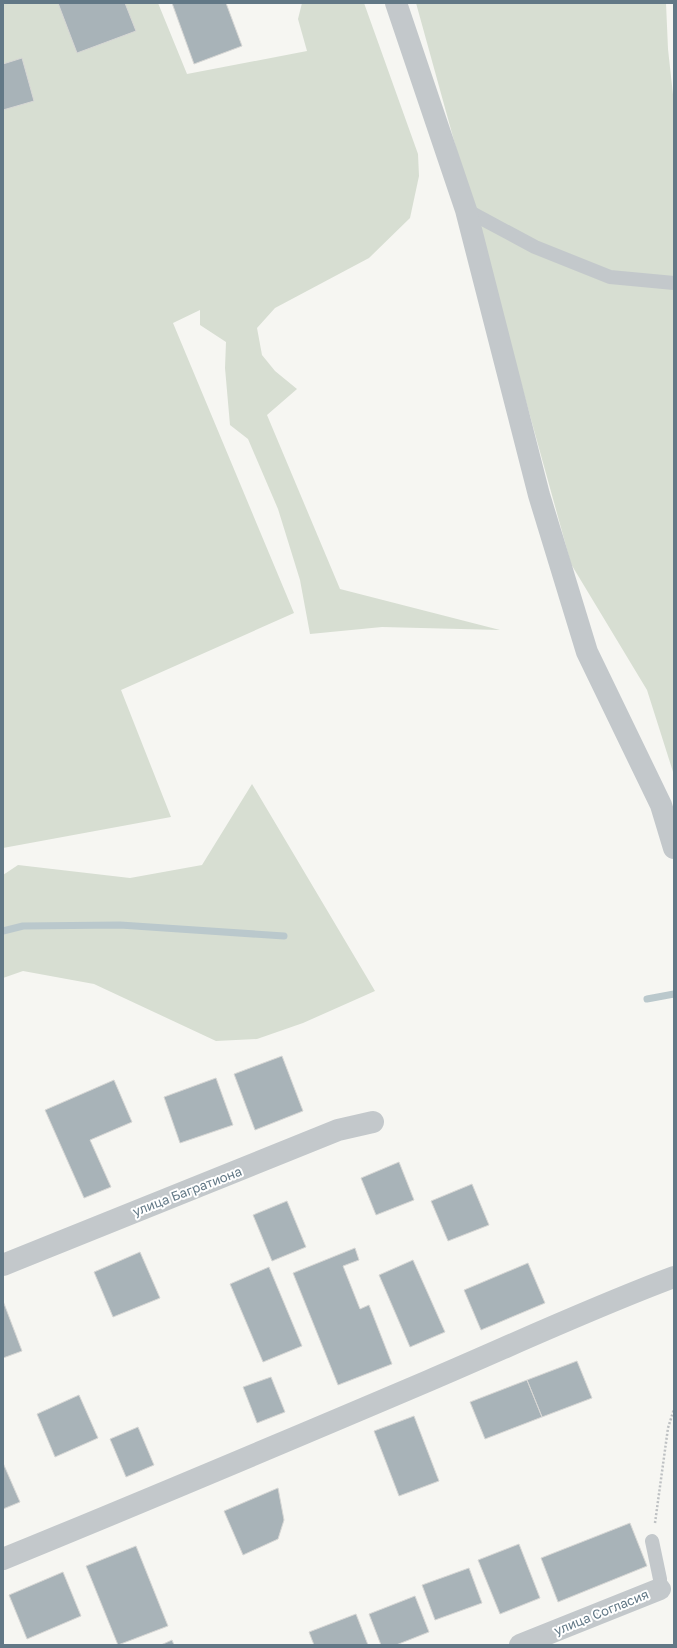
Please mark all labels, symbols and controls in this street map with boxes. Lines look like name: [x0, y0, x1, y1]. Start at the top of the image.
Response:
street label: улица Багратиона: [130, 1163, 244, 1219]
street label: улица Согласия: [551, 1586, 651, 1638]

